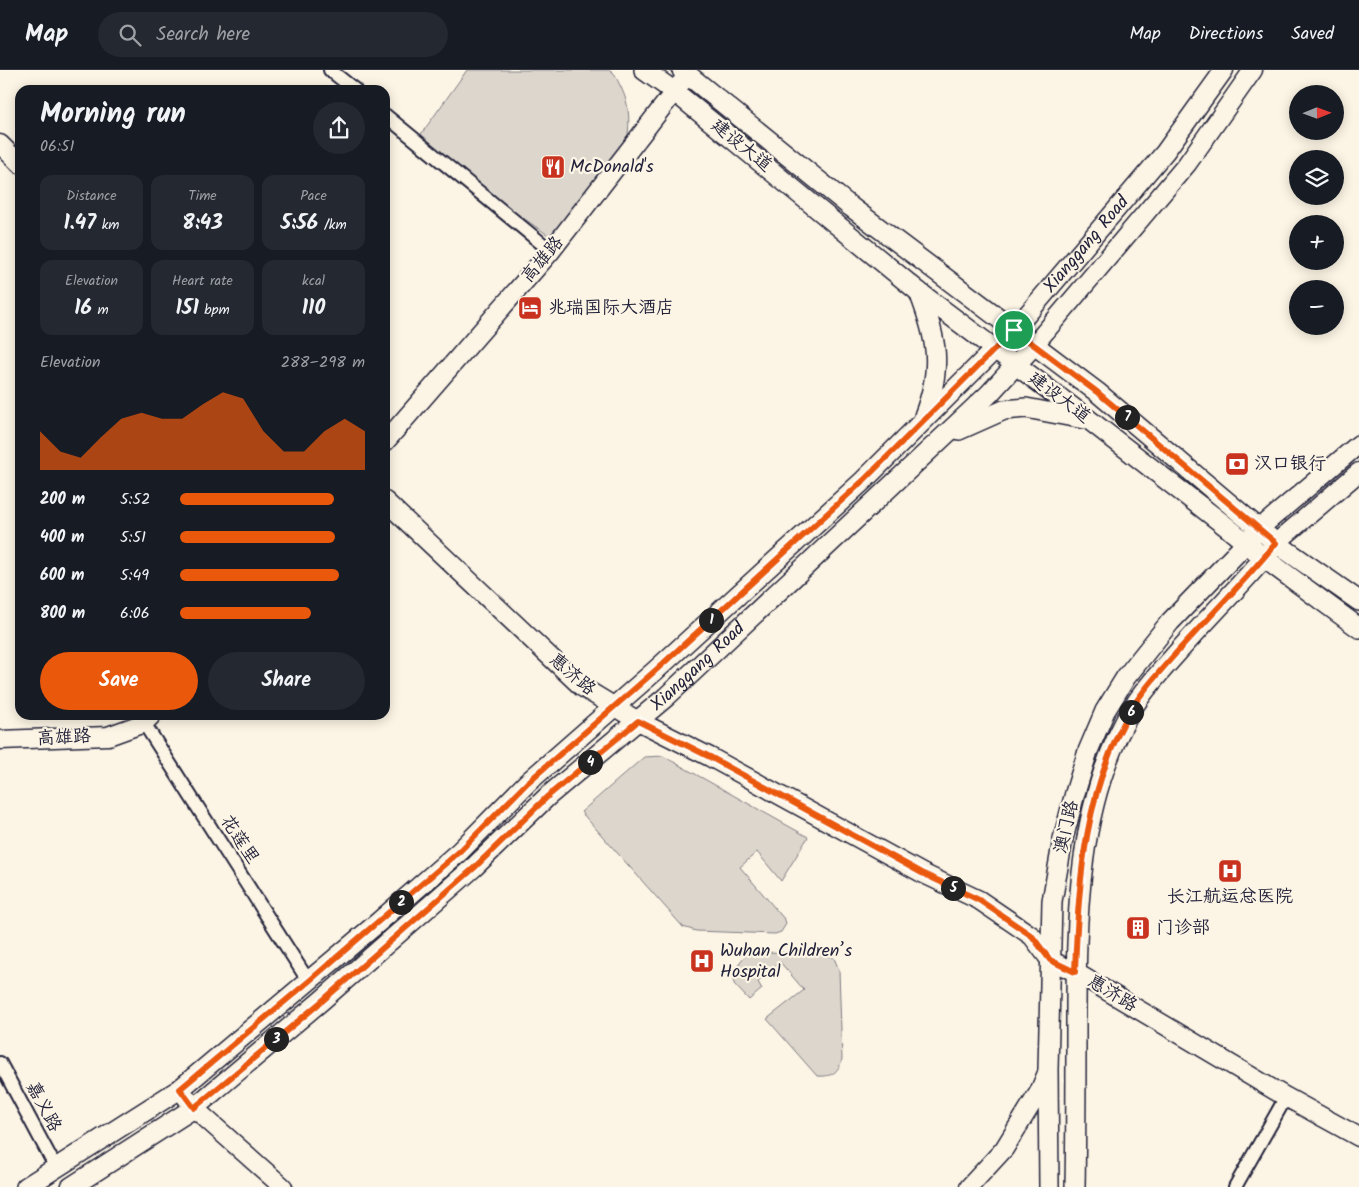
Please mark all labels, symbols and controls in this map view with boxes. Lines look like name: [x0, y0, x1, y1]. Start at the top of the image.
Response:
search box: [98, 12, 448, 57]
text: Map: [25, 15, 68, 54]
text: Search here: [156, 20, 250, 50]
text: Map: [1129, 20, 1161, 49]
text: Directions: [1189, 20, 1263, 49]
text: Saved: [1291, 20, 1334, 49]
icon: search: [116, 21, 144, 49]
north arrow: [1289, 85, 1344, 140]
map controls: [1289, 85, 1344, 335]
text: Morning run: [40, 92, 186, 137]
button: share: [313, 102, 365, 154]
street label: 建设大道: [704, 112, 778, 180]
text: 06:51: [40, 134, 74, 159]
button: layers: [1289, 150, 1344, 205]
place label: McDonald's: [570, 153, 654, 182]
restaurant icon: McDonald's: [540, 154, 566, 180]
text: Distance: [66, 185, 117, 207]
text: Time: [188, 185, 217, 207]
text: Pace: [300, 185, 327, 207]
street label: Xianggang Road: [1036, 188, 1137, 300]
text: 1.47: [63, 207, 96, 240]
text: 8:43: [182, 207, 223, 240]
text: 5:56: [280, 207, 318, 240]
text: km: [96, 214, 120, 236]
text: /km: [318, 214, 347, 236]
button: +: [1289, 215, 1344, 270]
street label: 高雄路: [515, 230, 571, 290]
text: Elevation: [65, 270, 118, 292]
text: Heart rate: [172, 270, 233, 292]
text: kcal: [302, 270, 325, 292]
button: −: [1289, 280, 1344, 335]
text: 16: [74, 292, 92, 325]
text: 151: [175, 292, 199, 325]
text: 110: [302, 292, 325, 325]
place label: 兆瑞国际大酒店: [548, 294, 674, 323]
hotel icon: 兆瑞国际大酒店: [517, 295, 543, 321]
text: m: [92, 299, 109, 321]
text: bpm: [199, 299, 230, 321]
pin: [993, 309, 1035, 351]
icon: arrive: [1000, 316, 1028, 344]
text: Elevation: [40, 350, 101, 375]
text: 288–298 m: [281, 350, 365, 375]
street label: 建设大道: [1022, 365, 1096, 431]
pin: 7: [1114, 404, 1140, 430]
text: 7: [1124, 406, 1131, 428]
place label: 汉口银行: [1254, 450, 1326, 479]
bank icon: 汉口银行: [1224, 451, 1250, 477]
text: 200 m: [40, 487, 85, 512]
text: 5:52: [120, 487, 150, 512]
text: 400 m: [40, 525, 84, 550]
text: 5:51: [120, 525, 146, 550]
text: 600 m: [40, 563, 84, 588]
text: 5:49: [120, 563, 149, 588]
text: 800 m: [40, 601, 85, 626]
text: 6:06: [120, 601, 150, 626]
pin: 1: [698, 608, 724, 632]
text: 1: [709, 609, 714, 631]
street label: Xianggang Road: [644, 614, 753, 719]
street label: 惠济路: [542, 647, 602, 703]
button: Save: [40, 652, 198, 710]
button: Share: [208, 652, 365, 710]
pin: 6: [1118, 700, 1144, 724]
text: 6: [1128, 701, 1135, 723]
street label: 高雄路: [36, 722, 92, 754]
pin: 4: [578, 750, 602, 774]
text: 4: [587, 751, 594, 773]
street label: 澳门路: [1047, 797, 1087, 857]
street label: 花莲里: [212, 809, 266, 871]
hospital icon: 长江航运总医院: [1217, 858, 1243, 884]
pin: 5: [940, 876, 966, 900]
text: 5: [950, 877, 957, 899]
place label: 长江航运总医院: [1167, 883, 1293, 912]
pin: 2: [388, 890, 414, 914]
text: 2: [397, 891, 406, 913]
place label: 门诊部: [1156, 914, 1210, 943]
building icon: 门诊部: [1125, 915, 1151, 941]
place label: Wuhan Children’s Hospital: [720, 937, 853, 987]
hospital icon: Wuhan Children’s Hospital: [689, 948, 715, 974]
street label: 惠济路: [1081, 968, 1143, 1020]
pin: 3: [264, 1026, 288, 1052]
text: 3: [273, 1028, 280, 1050]
street label: 嘉义路: [18, 1076, 68, 1138]

